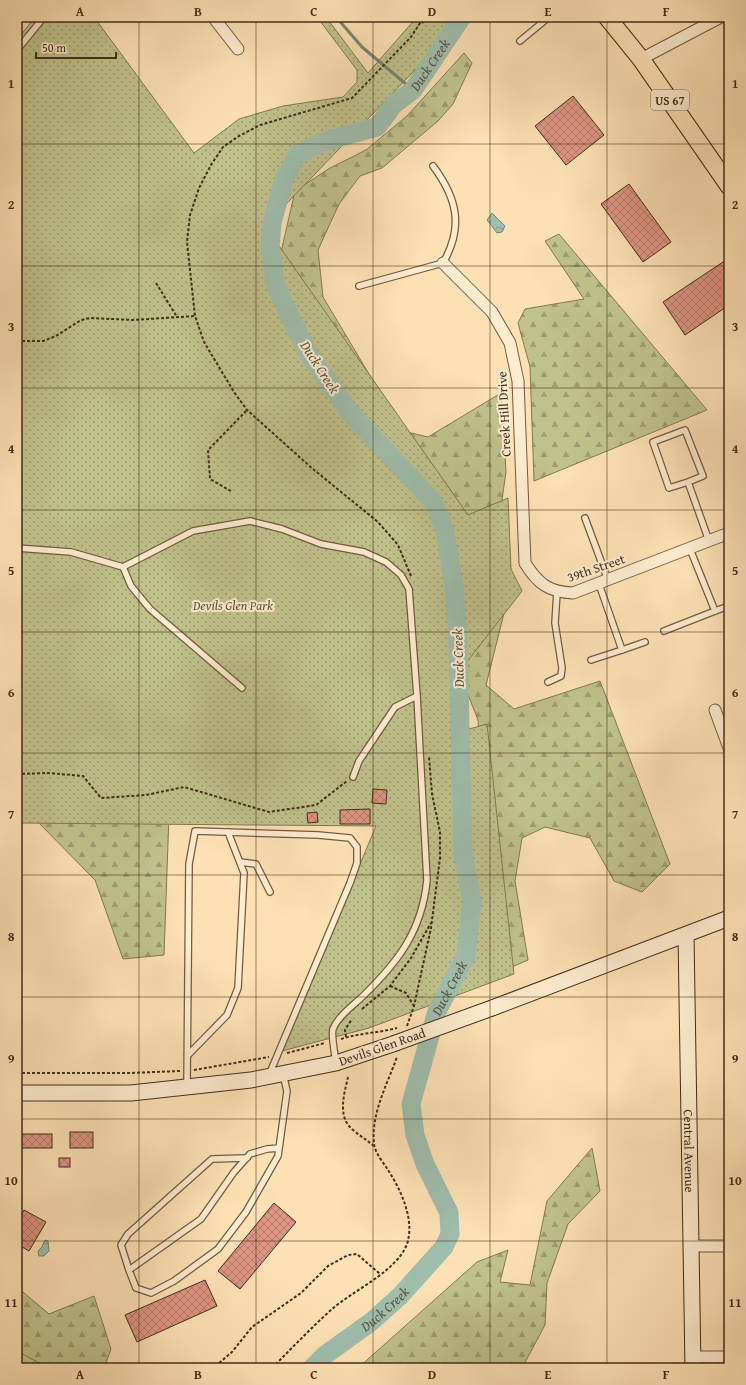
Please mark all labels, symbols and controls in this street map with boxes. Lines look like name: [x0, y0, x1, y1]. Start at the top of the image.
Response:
text: A: [76, 2, 85, 21]
text: B: [194, 2, 202, 21]
text: C: [310, 2, 318, 21]
text: D: [428, 2, 436, 21]
text: E: [545, 2, 552, 21]
text: F: [663, 2, 670, 21]
scale bar: [36, 34, 116, 60]
water label: Duck Creek: [404, 34, 455, 96]
text: 50 m: [42, 39, 66, 56]
text: 1: [8, 74, 14, 93]
text: 1: [732, 74, 738, 93]
road number: US 67: [651, 90, 689, 110]
text: 2: [8, 195, 15, 214]
text: 2: [732, 195, 739, 214]
text: 3: [8, 317, 14, 336]
text: 3: [732, 317, 738, 336]
water label: Duck Creek: [295, 336, 345, 398]
street label: Creek Hill Drive: [492, 371, 516, 457]
text: 4: [8, 439, 15, 458]
text: 4: [732, 439, 739, 458]
street label: 39th Street: [564, 549, 628, 587]
text: 5: [8, 561, 15, 580]
text: 5: [732, 561, 739, 580]
park label: Devils Glen Park: [192, 596, 273, 615]
water label: Duck Creek: [447, 628, 469, 689]
text: 6: [8, 683, 15, 702]
text: 6: [732, 683, 739, 702]
text: 7: [8, 805, 15, 824]
text: 7: [732, 805, 739, 824]
text: 8: [8, 927, 15, 946]
text: 8: [732, 927, 739, 946]
water label: Duck Creek: [426, 957, 472, 1020]
street label: Devils Glen Road: [336, 1023, 428, 1071]
text: 9: [8, 1049, 15, 1068]
text: 9: [732, 1049, 739, 1068]
street label: Central Avenue: [679, 1109, 700, 1193]
text: 10: [4, 1171, 18, 1190]
text: 10: [728, 1171, 742, 1190]
water label: Duck Creek: [356, 1282, 414, 1337]
text: 11: [4, 1293, 18, 1312]
text: 11: [728, 1293, 742, 1312]
text: A: [76, 1365, 85, 1384]
text: B: [194, 1365, 202, 1384]
text: C: [310, 1365, 318, 1384]
text: D: [428, 1365, 436, 1384]
text: E: [545, 1365, 552, 1384]
text: F: [663, 1365, 670, 1384]

